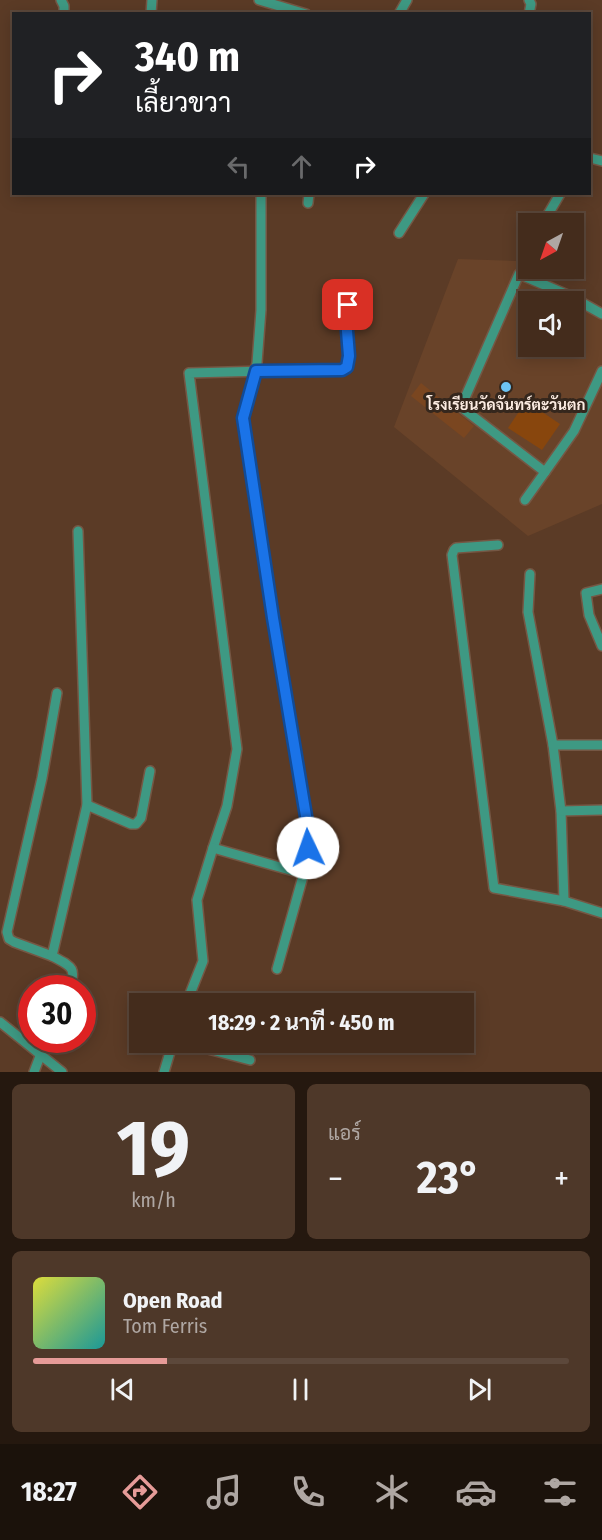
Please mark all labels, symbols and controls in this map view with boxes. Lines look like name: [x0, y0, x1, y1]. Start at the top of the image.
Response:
text: 340 m: [135, 32, 240, 82]
icon: right: [36, 36, 114, 114]
text: เลี้ยวขวา: [135, 87, 231, 119]
icon: left: [222, 150, 255, 183]
icon: ahead: [285, 150, 318, 183]
icon: right: [348, 150, 381, 183]
north arrow: [518, 213, 584, 279]
map controls: [518, 213, 584, 357]
pin: [322, 279, 373, 330]
icon: arrive: [331, 288, 364, 321]
button: sound: [518, 291, 584, 357]
marker: โรงเรียนวัดจันทร์ตะวันตก: [499, 380, 513, 394]
place label: โรงเรียนวัดจันทร์ตะวันตก: [426, 394, 585, 414]
position arrow: [276, 816, 340, 880]
speed limit sign: 30: [18, 975, 96, 1053]
text: 18:29 · 2 นาที · 450 m: [208, 1009, 395, 1036]
text: 19: [117, 1102, 190, 1196]
text: แอร์: [328, 1121, 361, 1145]
text: 23°: [417, 1151, 480, 1205]
text: −: [328, 1159, 343, 1199]
text: +: [554, 1159, 569, 1199]
text: km/h: [131, 1188, 176, 1212]
text: Open Road: [123, 1287, 223, 1314]
text: Tom Ferris: [123, 1314, 207, 1338]
icon: previous: [106, 1373, 139, 1406]
icon: pause: [284, 1373, 317, 1406]
icon: next: [463, 1373, 496, 1406]
icon: directions: [119, 1471, 161, 1513]
icon: music: [203, 1471, 245, 1513]
icon: phone: [287, 1471, 329, 1513]
icon: climate: [371, 1471, 413, 1513]
icon: car: [455, 1471, 497, 1513]
icon: filters: [539, 1471, 581, 1513]
text: 18:27: [21, 1476, 77, 1508]

